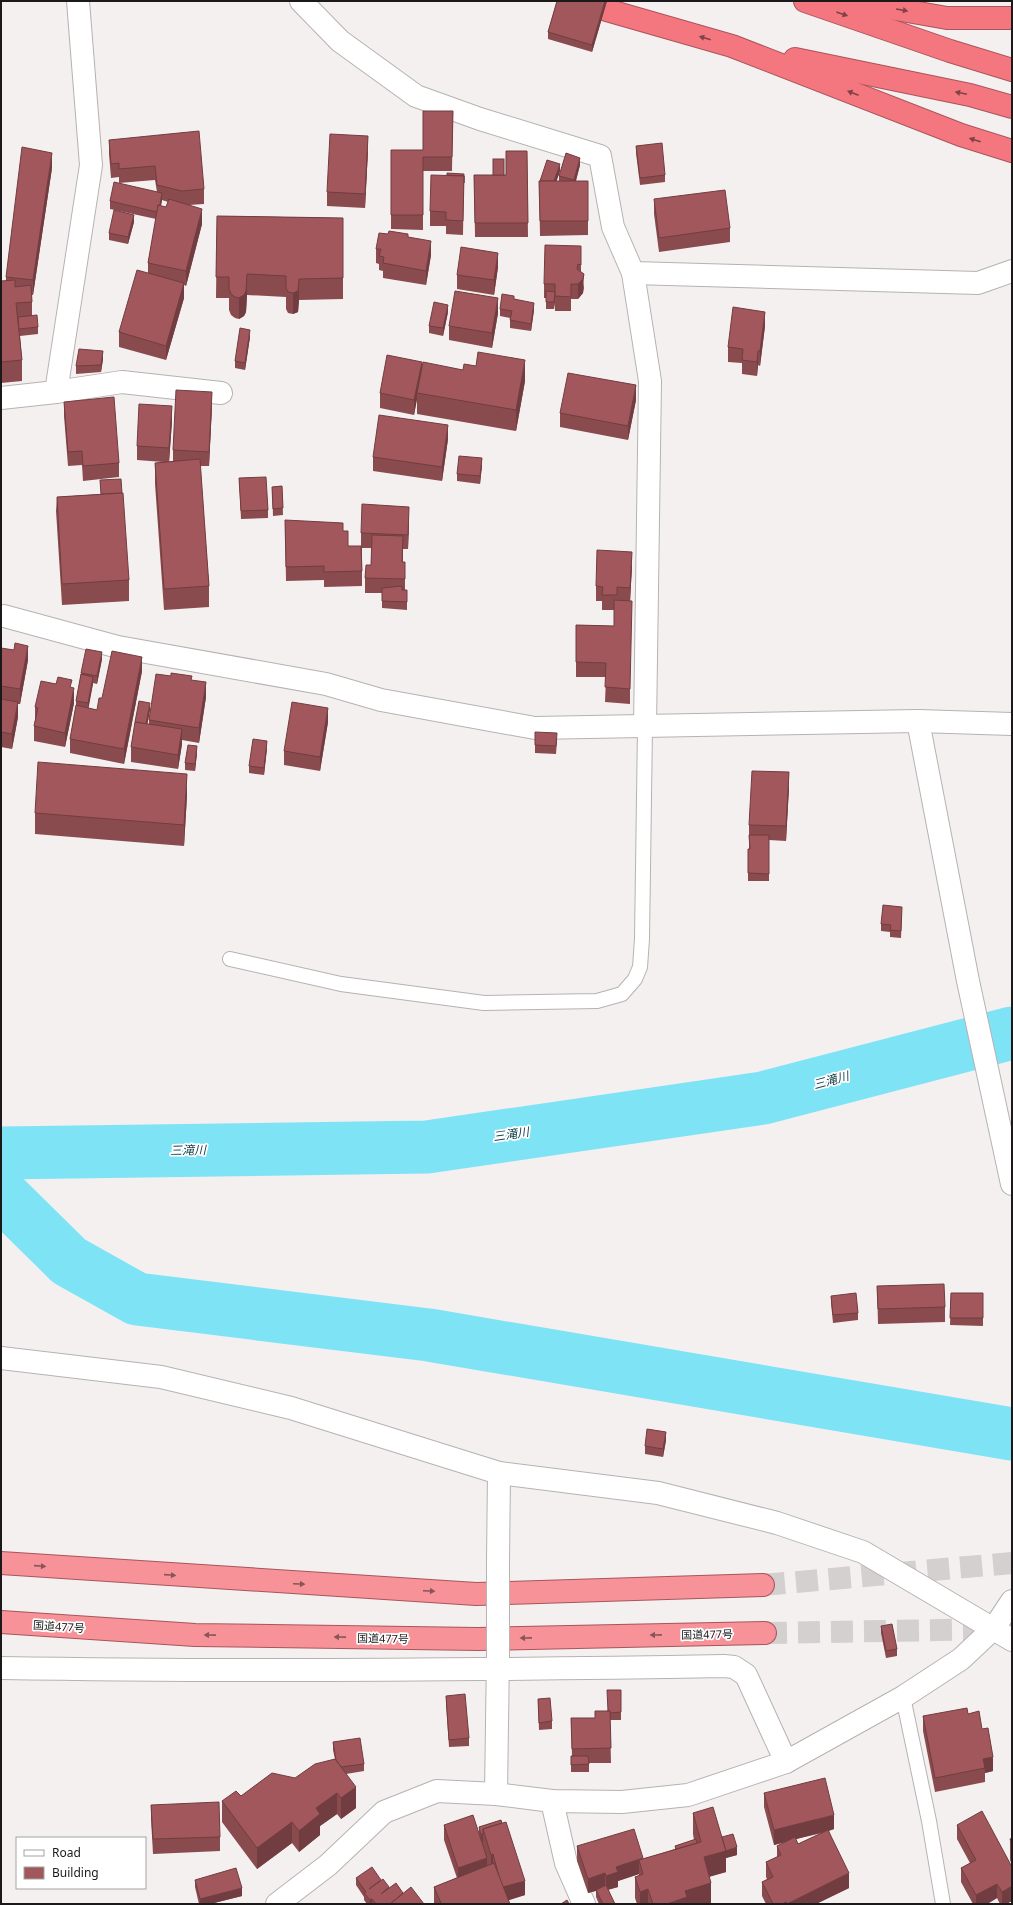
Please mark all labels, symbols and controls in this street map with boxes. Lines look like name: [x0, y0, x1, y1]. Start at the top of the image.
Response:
one-way arrow: [896, 8, 908, 14]
one-way arrow: [836, 11, 848, 17]
one-way arrow: [699, 35, 711, 41]
one-way arrow: [847, 90, 859, 96]
one-way arrow: [955, 90, 967, 96]
one-way arrow: [969, 136, 981, 142]
water label: 三滝川: [811, 1067, 853, 1093]
water label: 三滝川: [492, 1123, 532, 1145]
water label: 三滝川: [170, 1141, 208, 1159]
one-way arrow: [34, 1563, 46, 1570]
one-way arrow: [164, 1572, 176, 1579]
one-way arrow: [293, 1580, 305, 1587]
one-way arrow: [423, 1588, 435, 1595]
street label: 国道477号: [33, 1617, 85, 1635]
street label: 国道477号: [681, 1626, 733, 1642]
street label: 国道477号: [357, 1630, 409, 1646]
one-way arrow: [203, 1632, 216, 1638]
one-way arrow: [649, 1632, 662, 1638]
one-way arrow: [333, 1634, 346, 1640]
one-way arrow: [519, 1635, 532, 1641]
legend: [16, 1837, 146, 1889]
text: Road: [52, 1844, 81, 1861]
text: Building: [52, 1864, 99, 1881]

